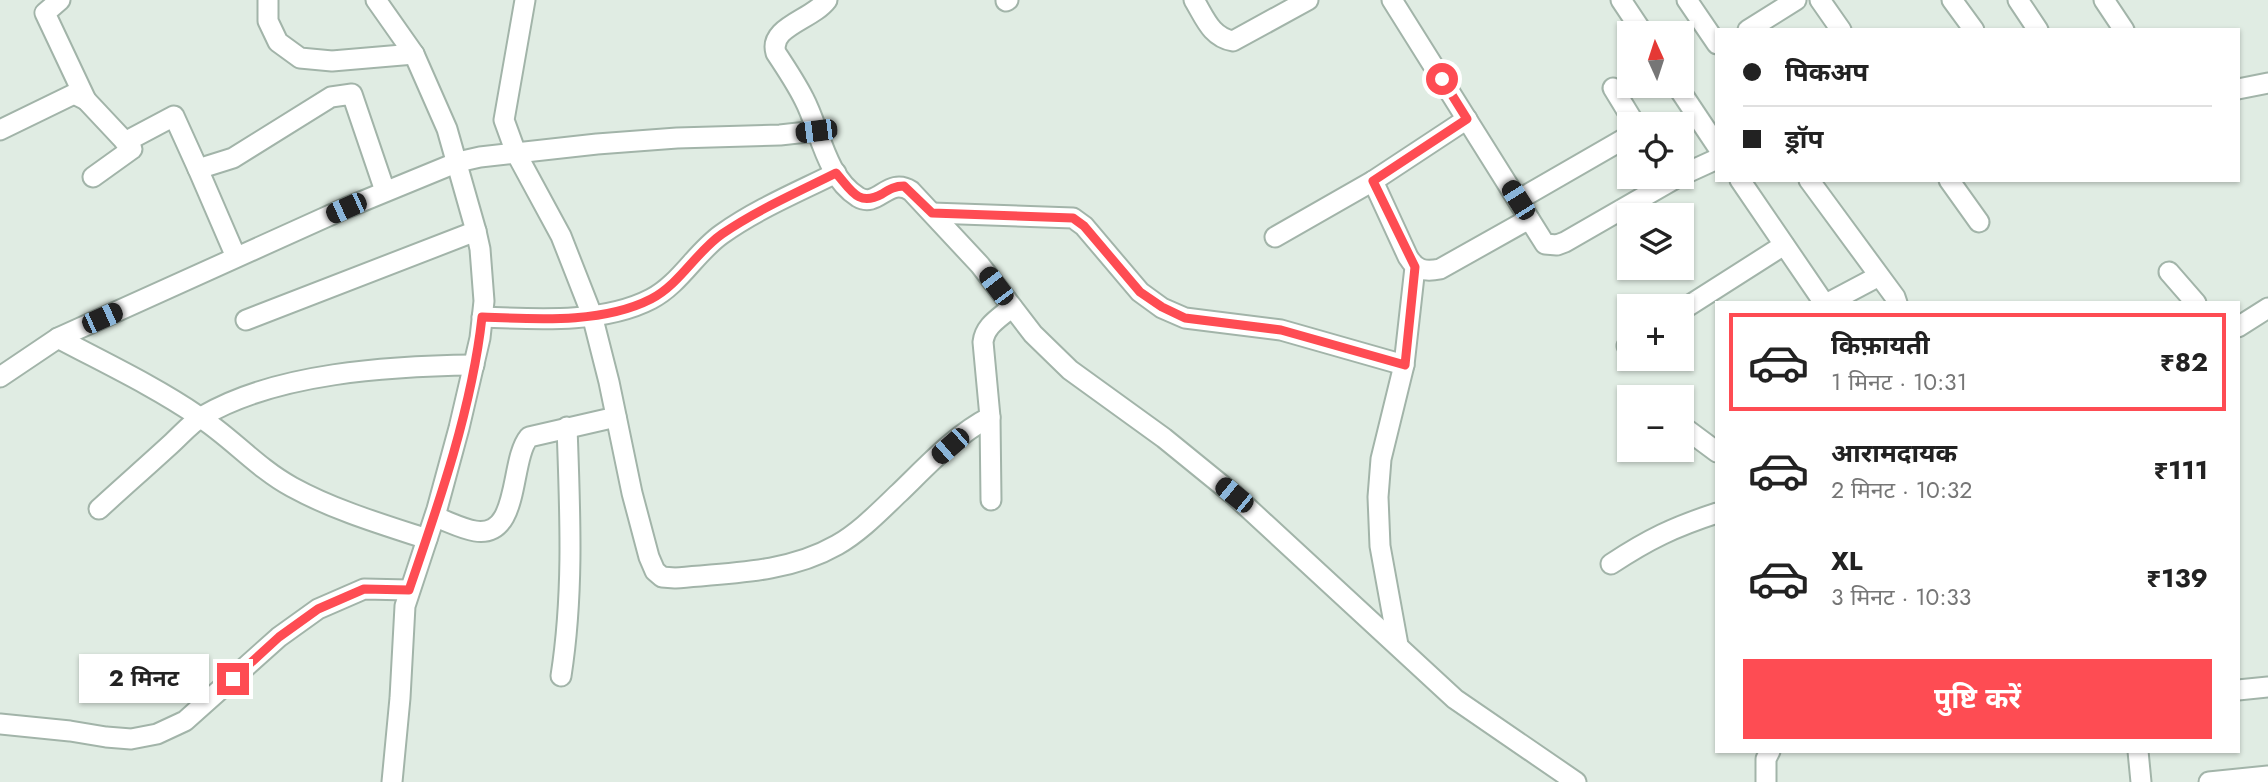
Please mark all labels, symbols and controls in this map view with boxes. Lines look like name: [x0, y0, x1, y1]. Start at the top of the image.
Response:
north arrow: [1617, 21, 1694, 98]
map controls: [1617, 21, 1694, 462]
text: पिकअप: [1785, 53, 1868, 91]
route start: [1426, 63, 1458, 95]
button: locate: [1617, 112, 1694, 189]
car: [794, 118, 839, 144]
text: ड्रॉप: [1785, 120, 1823, 158]
car: [1498, 177, 1539, 223]
car: [323, 190, 370, 226]
button: layers: [1617, 203, 1694, 280]
car: [975, 263, 1018, 309]
button: +: [1617, 294, 1694, 371]
car: [79, 300, 126, 336]
text: किफ़ायती: [1831, 326, 1930, 364]
icon: car: [1747, 331, 1810, 394]
text: ₹82: [2160, 343, 2208, 381]
text: 1 मिनट · 10:31: [1831, 365, 1967, 399]
button: −: [1617, 385, 1694, 462]
car: [928, 424, 973, 468]
text: आरामदायक: [1831, 434, 1957, 472]
icon: car: [1747, 439, 1810, 502]
text: ₹111: [2153, 451, 2208, 489]
text: 2 मिनट · 10:32: [1831, 473, 1972, 507]
car: [1212, 474, 1257, 516]
text: XL: [1831, 542, 1863, 580]
icon: car: [1747, 547, 1810, 610]
text: ₹139: [2146, 559, 2208, 597]
text: 3 मिनट · 10:33: [1831, 580, 1971, 614]
callout: 2 मिनट: [79, 654, 208, 704]
button: पुष्टि करें: [1743, 659, 2212, 739]
text: 2 मिनट: [109, 661, 179, 695]
route end: [217, 663, 249, 695]

